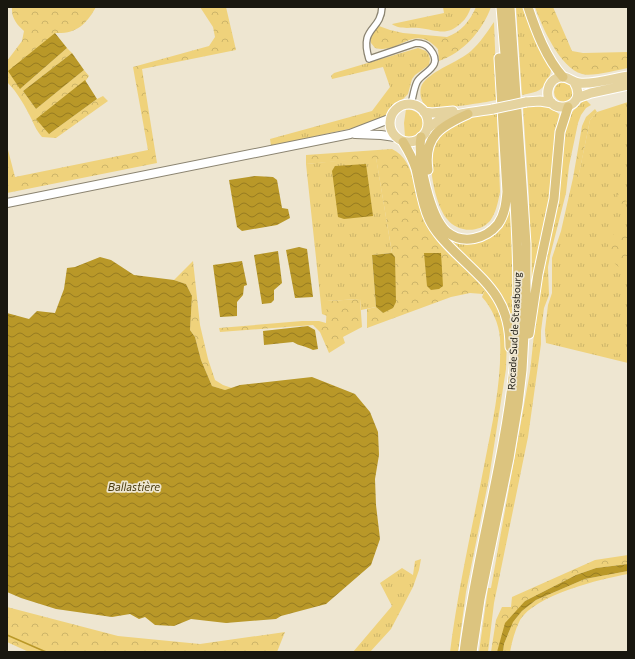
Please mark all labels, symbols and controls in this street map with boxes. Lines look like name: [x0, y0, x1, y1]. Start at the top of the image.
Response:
street label: Rocade Sud de Strasbourg: [505, 271, 523, 390]
water label: Ballastière: [108, 480, 160, 493]

